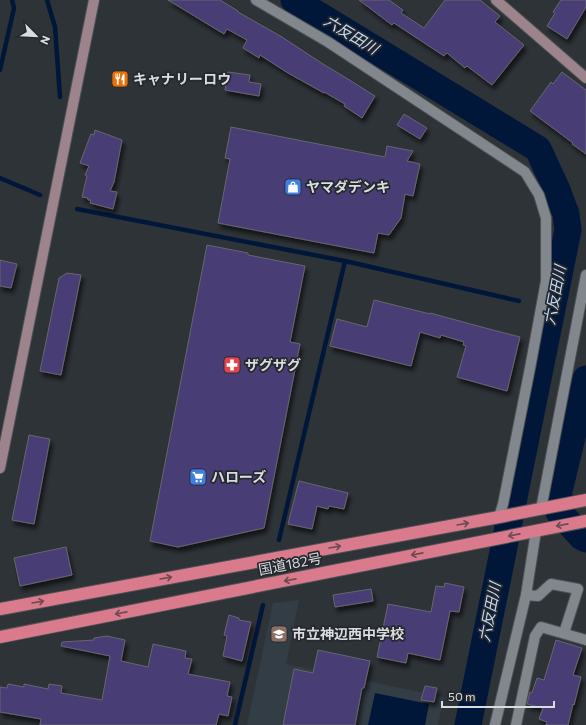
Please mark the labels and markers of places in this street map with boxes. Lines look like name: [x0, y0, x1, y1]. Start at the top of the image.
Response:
restaurant icon: キャナリーロウ: [110, 69, 130, 89]
place label: キャナリーロウ: [133, 70, 231, 87]
shop icon: ヤマダデンキ: [283, 177, 303, 197]
place label: ヤマダデンキ: [306, 178, 390, 195]
pharmacy icon: ザグザグ: [222, 355, 242, 375]
place label: ザグザグ: [245, 356, 301, 373]
supermarket icon: ハローズ: [188, 467, 208, 487]
place label: ハローズ: [211, 468, 266, 485]
school or university icon: 市立神辺西中学校: [269, 624, 289, 644]
place label: 市立神辺西中学校: [292, 625, 404, 642]

